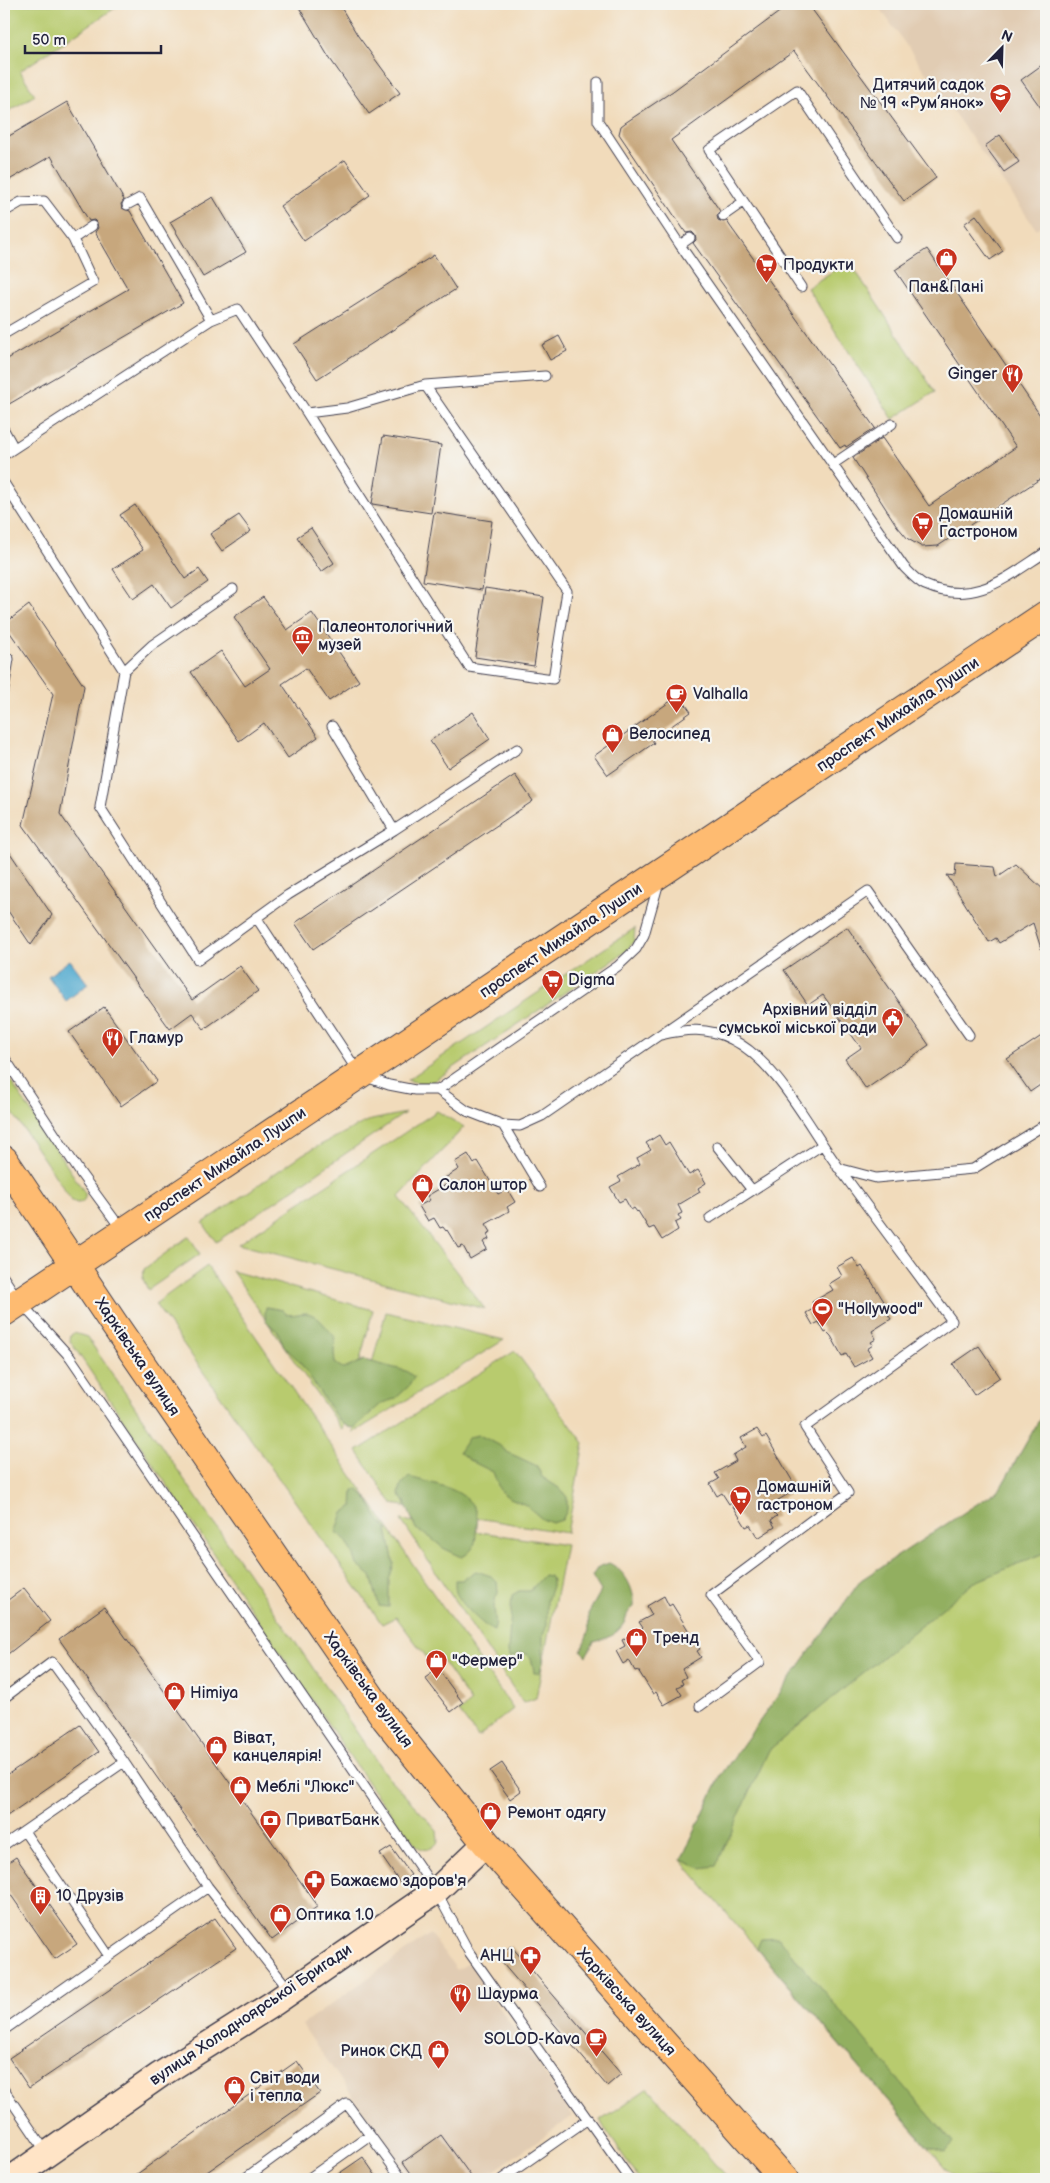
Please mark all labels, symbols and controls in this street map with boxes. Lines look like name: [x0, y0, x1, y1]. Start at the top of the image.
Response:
scale bar: [25, 22, 161, 54]
north arrow: [978, 22, 1028, 72]
text: N: [999, 27, 1015, 46]
text: 50 m: [32, 31, 66, 50]
place label: Дитячий садок № 19 «Рум’янок»: [860, 76, 984, 113]
school or university icon: Дитячий садок № 19 «Рум’янок»: [988, 82, 1012, 113]
shop icon: Пан&Пані: [934, 246, 958, 277]
supermarket icon: Продукти: [755, 253, 779, 284]
place label: Продукти: [783, 256, 854, 275]
place label: Пан&Пані: [908, 278, 984, 297]
restaurant icon: Ginger: [1001, 362, 1025, 393]
place label: Ginger: [948, 365, 997, 384]
place label: Домашній Гастроном: [939, 505, 1018, 542]
supermarket icon: Домашній Гастроном: [911, 511, 935, 542]
place label: Палеонтологічний музей: [318, 618, 453, 655]
museum icon: Палеонтологічний музей: [290, 624, 314, 655]
street label: проспект Михайла Лушпи: [813, 653, 983, 777]
cafe icon: Valhalla: [665, 682, 689, 713]
place label: Valhalla: [693, 685, 748, 704]
shop icon: Велосипед: [601, 722, 625, 753]
place label: Велосипед: [629, 725, 710, 744]
street label: проспект Михайла Лушпи: [476, 879, 646, 1003]
supermarket icon: Digma: [540, 968, 564, 999]
place label: Digma: [568, 971, 615, 990]
place label: Архівний відділ сумської міської ради: [719, 1001, 877, 1038]
public building icon: Архівний відділ сумської міської ради: [881, 1007, 905, 1038]
restaurant icon: Гламур: [101, 1026, 125, 1057]
place label: Гламур: [129, 1029, 183, 1048]
street label: проспект Михайла Лушпи: [140, 1103, 310, 1227]
shop icon: Салон штор: [411, 1173, 435, 1204]
place label: Салон штор: [439, 1176, 527, 1195]
street label: Харківська вулиця: [90, 1294, 184, 1420]
sports icon: "Hollywood": [810, 1297, 834, 1328]
place label: "Hollywood": [838, 1300, 923, 1319]
place label: Домашній гастроном: [757, 1478, 833, 1515]
supermarket icon: Домашній гастроном: [729, 1484, 753, 1515]
shop icon: Тренд: [625, 1626, 649, 1657]
street label: Харківська вулиця: [320, 1628, 417, 1752]
place label: Тренд: [653, 1629, 699, 1648]
shop icon: "Фермер": [424, 1649, 448, 1680]
place label: "Фермер": [452, 1652, 523, 1671]
shop icon: Himiya: [162, 1681, 186, 1712]
place label: Himiya: [190, 1684, 238, 1703]
place label: Віват, канцелярія!: [233, 1729, 321, 1766]
shop icon: Віват, канцелярія!: [205, 1735, 229, 1766]
shop icon: Меблі "Люкс": [228, 1775, 252, 1806]
place label: Меблі "Люкс": [256, 1778, 355, 1797]
shop icon: Ремонт одягу: [479, 1801, 503, 1832]
place label: Ремонт одягу: [507, 1804, 607, 1823]
bank icon: ПриватБанк: [258, 1808, 282, 1839]
place label: ПриватБанк: [286, 1811, 380, 1830]
pharmacy icon: Бажаємо здоров'я: [302, 1869, 326, 1900]
place label: Бажаємо здоров'я: [330, 1872, 467, 1891]
building icon: 10 Друзів: [28, 1884, 52, 1915]
place label: 10 Друзів: [56, 1887, 124, 1906]
shop icon: Оптика 1.0: [268, 1903, 292, 1934]
place label: Оптика 1.0: [296, 1906, 374, 1925]
street label: вулиця Холодноярської Бригади: [146, 1940, 356, 2090]
pharmacy icon: АНЦ: [518, 1944, 542, 1975]
street label: Харківська вулиця: [572, 1944, 680, 2060]
place label: АНЦ: [479, 1947, 515, 1966]
restaurant icon: Шаурма: [449, 1982, 473, 2013]
place label: Шаурма: [477, 1985, 539, 2004]
cafe icon: SOLOD-Kava: [584, 2027, 608, 2058]
place label: SOLOD-Kava: [484, 2030, 580, 2049]
shop icon: Ринок СКД: [426, 2039, 450, 2070]
place label: Ринок СКД: [340, 2042, 422, 2061]
place label: Світ води і тепла: [250, 2069, 320, 2106]
shop icon: Світ води і тепла: [222, 2075, 246, 2106]

